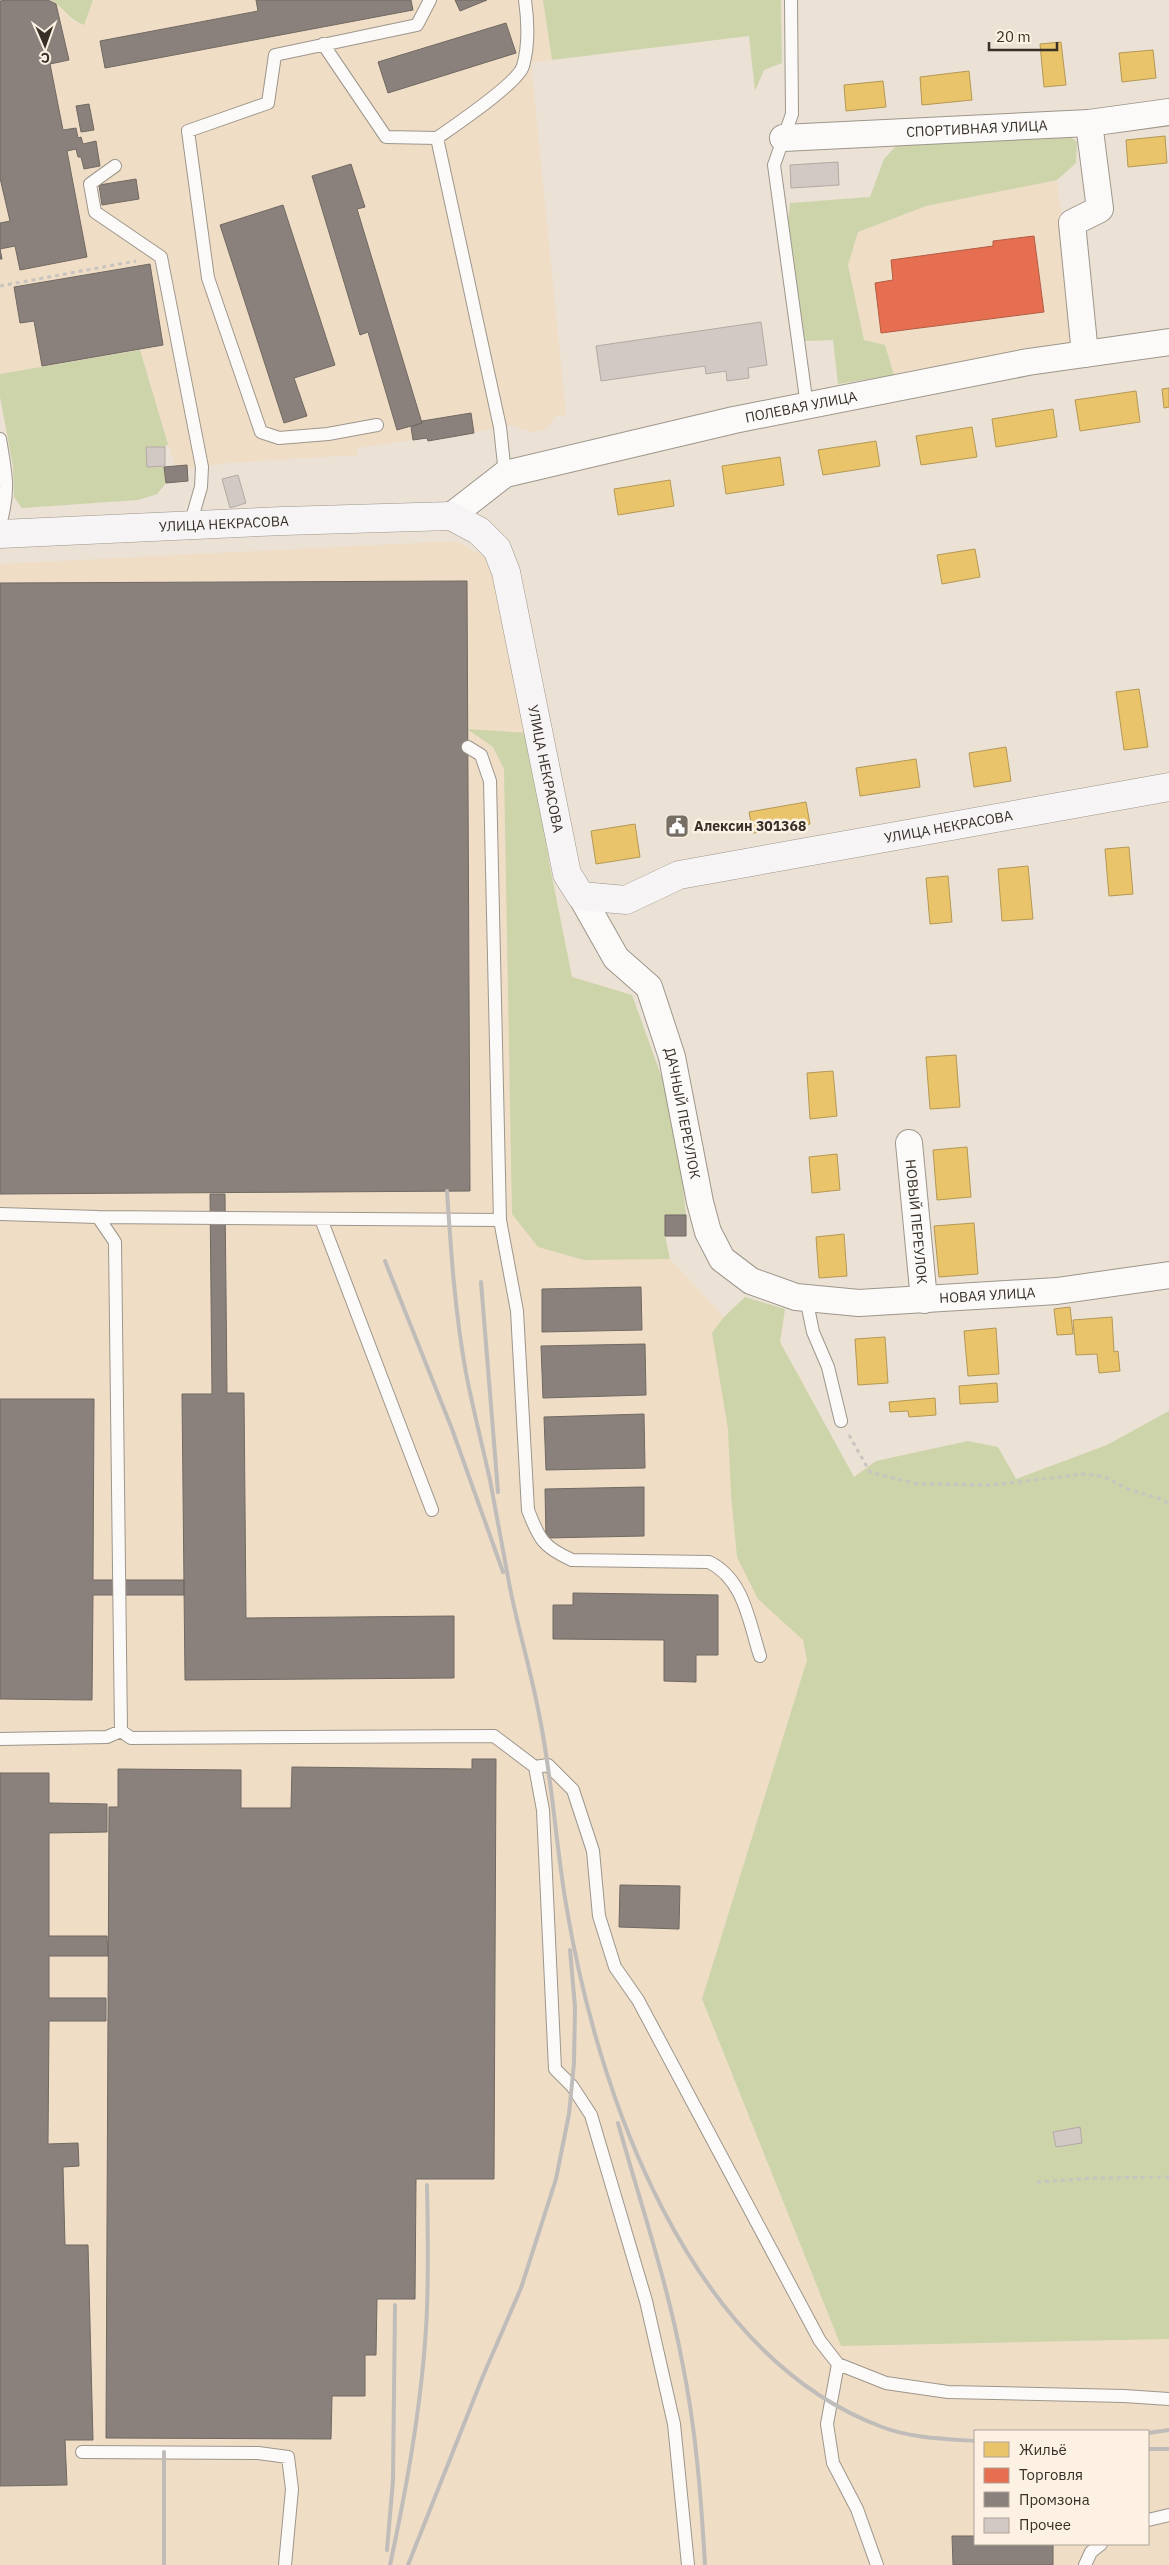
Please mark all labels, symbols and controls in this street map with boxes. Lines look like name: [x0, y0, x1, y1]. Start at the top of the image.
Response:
north arrow: [20, 20, 70, 70]
scale bar: [989, 20, 1056, 52]
text: 20 m: [996, 27, 1031, 46]
text: С: [41, 49, 50, 67]
street label: СПОРТИВНАЯ УЛИЦА: [906, 116, 1048, 141]
street label: ПОЛЕВАЯ УЛИЦА: [744, 387, 859, 427]
street label: УЛИЦА НЕКРАСОВА: [158, 512, 289, 536]
street label: УЛИЦА НЕКРАСОВА: [524, 703, 567, 834]
street label: УЛИЦА НЕКРАСОВА: [883, 806, 1014, 847]
public building icon: Алексин 301368: [664, 813, 690, 839]
place label: Алексин 301368: [694, 817, 806, 835]
street label: ДАЧНЫЙ ПЕРЕУЛОК: [660, 1045, 704, 1181]
street label: НОВЫЙ ПЕРЕУЛОК: [902, 1158, 931, 1285]
street label: НОВАЯ УЛИЦА: [939, 1283, 1036, 1307]
legend: [974, 2430, 1149, 2545]
text: Жильё: [1019, 2440, 1067, 2459]
text: Торговля: [1019, 2465, 1083, 2484]
text: Промзона: [1019, 2490, 1090, 2509]
text: Прочее: [1019, 2515, 1071, 2534]

